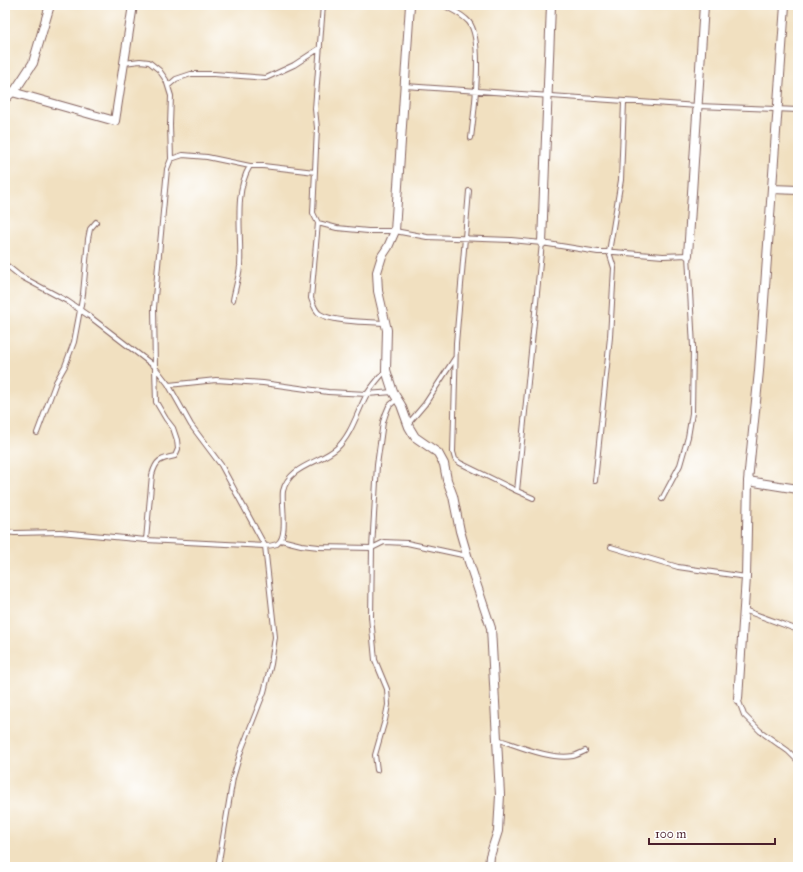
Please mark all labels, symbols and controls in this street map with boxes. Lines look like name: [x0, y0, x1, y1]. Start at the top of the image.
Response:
scale bar: [649, 820, 775, 846]
text: 100 m: [655, 827, 686, 841]

